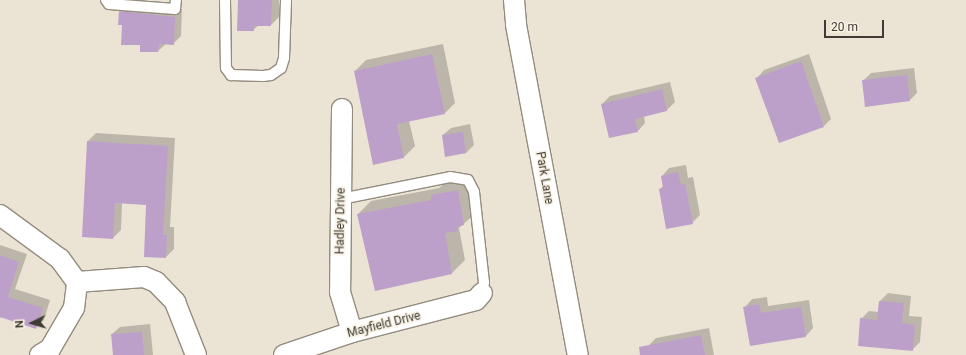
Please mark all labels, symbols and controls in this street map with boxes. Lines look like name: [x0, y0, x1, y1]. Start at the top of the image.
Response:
scale bar: [826, 12, 886, 38]
text: 20 m: [831, 20, 858, 34]
street label: Park Lane: [532, 151, 556, 205]
street label: Hadley Drive: [333, 188, 349, 254]
north arrow: [12, 303, 52, 343]
street label: Mayfield Drive: [346, 309, 422, 341]
text: N: [13, 320, 26, 329]

